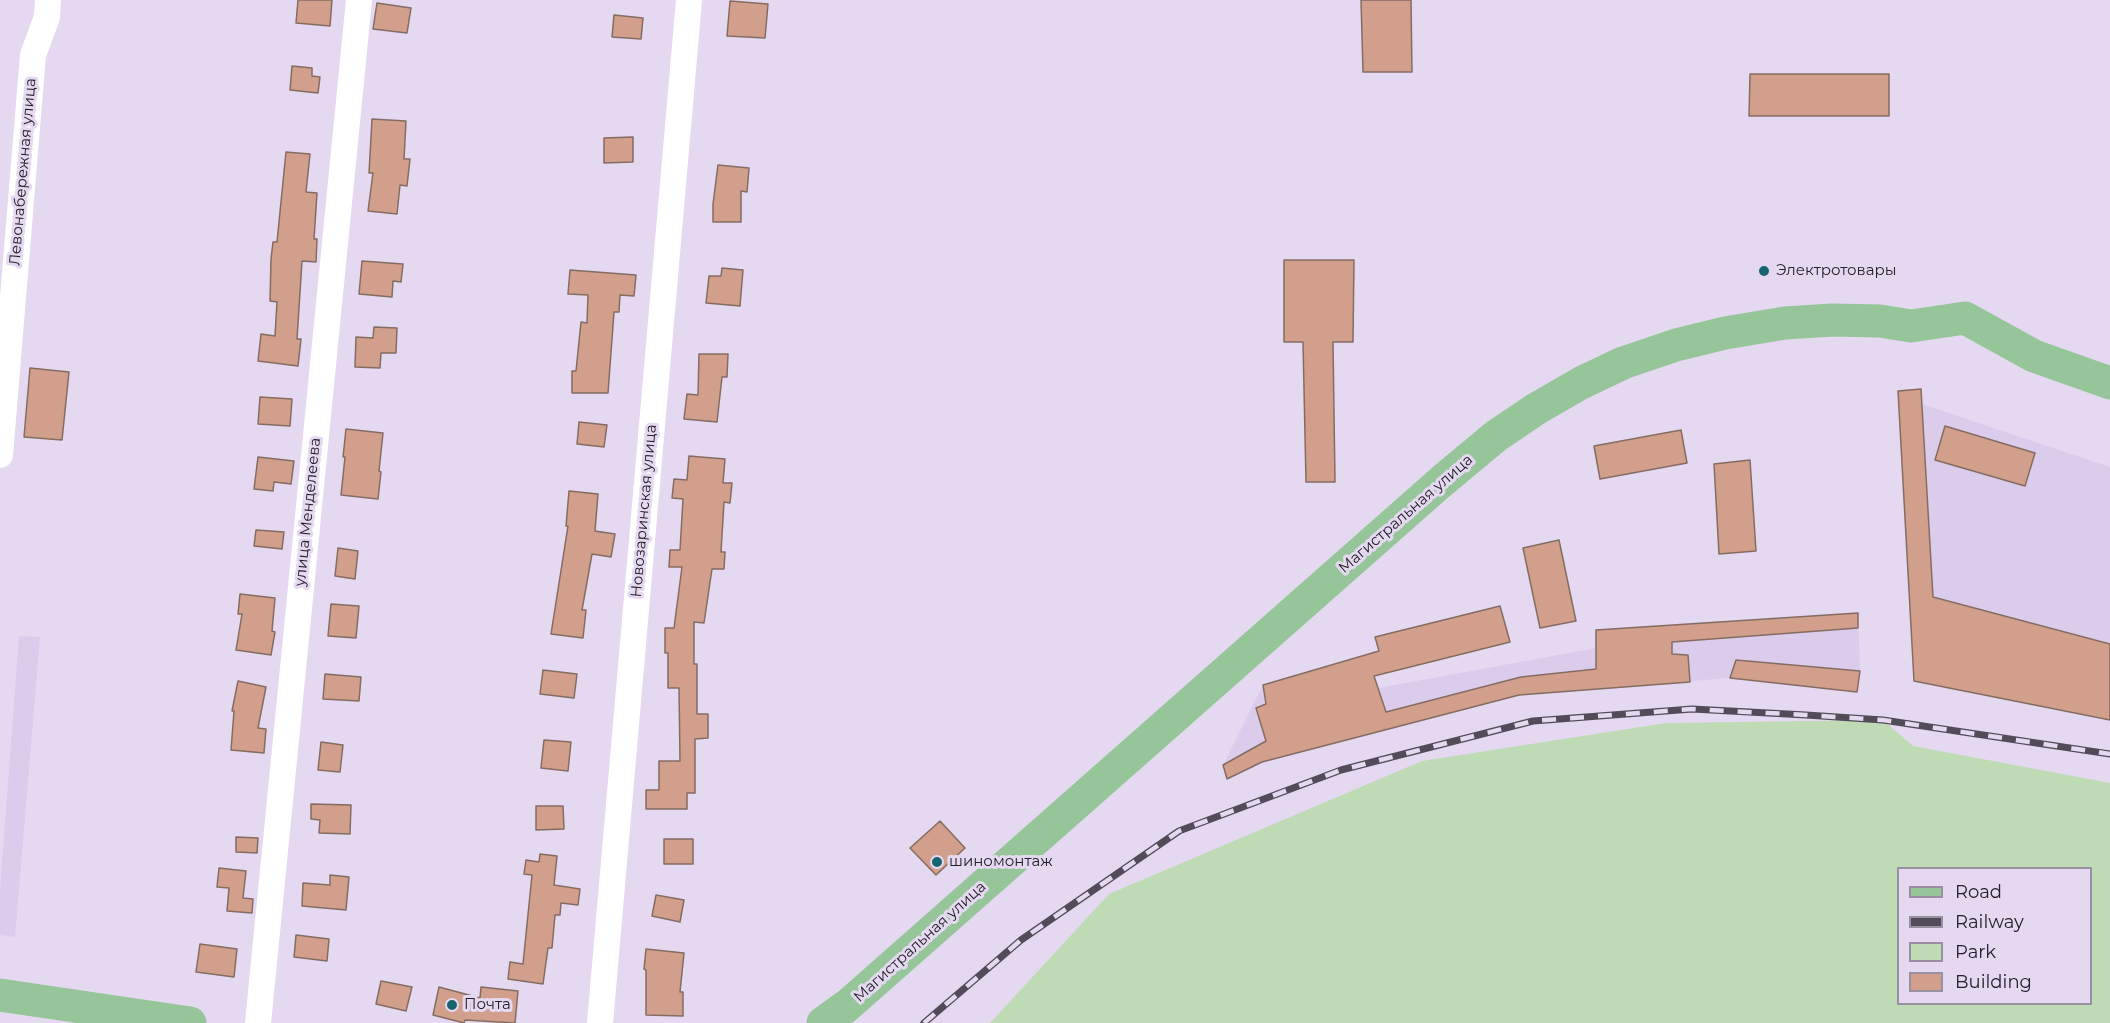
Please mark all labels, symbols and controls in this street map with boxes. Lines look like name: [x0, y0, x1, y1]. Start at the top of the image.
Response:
street label: Левонабережная улица: [6, 77, 40, 267]
place label: Электротовары: [1776, 262, 1896, 280]
marker: Электротовары: [1757, 264, 1771, 278]
street label: Новозаринская улица: [627, 424, 661, 598]
street label: улица Менделеева: [291, 437, 325, 587]
street label: Магистральная улица: [1335, 451, 1477, 577]
place label: шиномонтаж: [949, 853, 1053, 871]
marker: шиномонтаж: [930, 855, 944, 869]
legend: [1897, 867, 2092, 1005]
street label: Магистральная улица: [850, 878, 990, 1006]
text: Road: [1955, 881, 2002, 903]
text: Railway: [1955, 911, 2024, 933]
text: Park: [1955, 941, 1996, 963]
text: Building: [1955, 971, 2032, 993]
place label: Почта: [464, 996, 511, 1014]
marker: Почта: [445, 998, 459, 1012]

